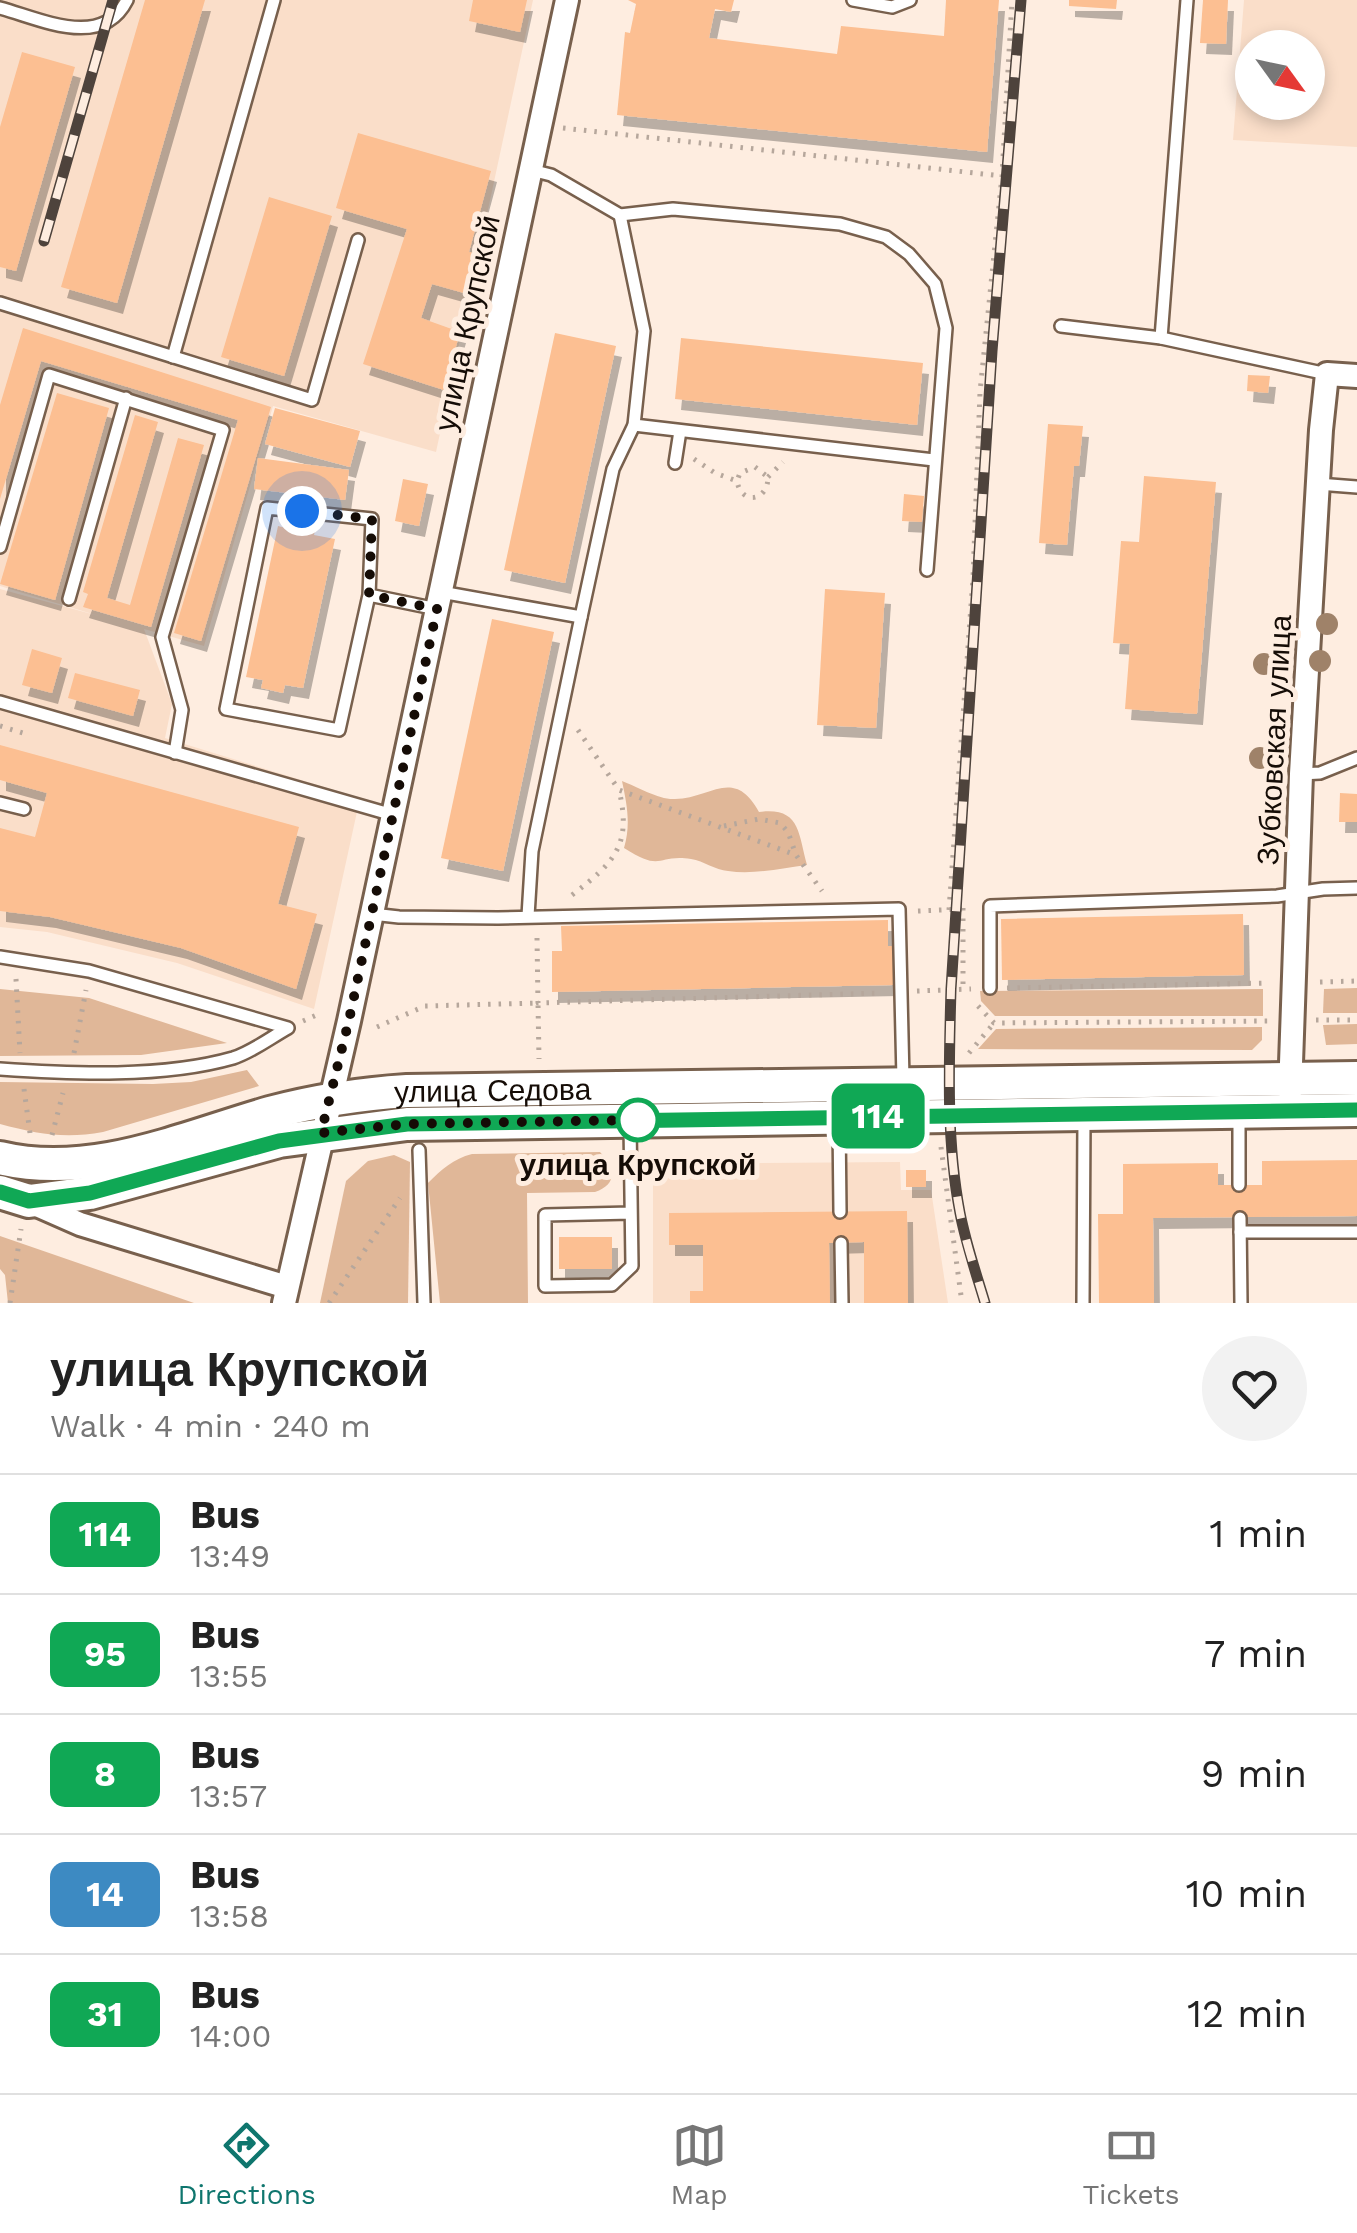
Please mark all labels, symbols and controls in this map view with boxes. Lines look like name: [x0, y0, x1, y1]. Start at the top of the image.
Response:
north arrow: [1235, 30, 1325, 120]
map controls: [1235, 30, 1325, 120]
street label: улица Крупской: [427, 212, 507, 434]
your location: [277, 486, 327, 536]
street label: Зубковская улица: [1250, 614, 1298, 866]
street label: улица Седова: [393, 1071, 592, 1109]
line badge: 114: [820, 1084, 936, 1148]
text: 114: [852, 1095, 904, 1137]
marker: улица Крупской: [617, 1099, 659, 1141]
place label: улица Крупской: [520, 1147, 756, 1182]
button: heart: [1202, 1336, 1307, 1441]
text: улица Крупской: [50, 1341, 429, 1398]
text: Walk · 4 min · 240 m: [50, 1407, 371, 1445]
text: Bus: [190, 1493, 260, 1537]
text: 1 min: [1209, 1512, 1307, 1556]
text: 114: [79, 1513, 131, 1555]
text: 13:49: [190, 1537, 270, 1575]
text: Bus: [190, 1613, 260, 1657]
text: 7 min: [1204, 1632, 1307, 1676]
text: 95: [84, 1633, 126, 1675]
text: 13:55: [190, 1657, 268, 1695]
text: Bus: [190, 1733, 260, 1777]
text: 9 min: [1201, 1752, 1307, 1796]
text: 8: [94, 1753, 116, 1795]
text: 13:57: [190, 1777, 267, 1815]
text: Bus: [190, 1853, 260, 1897]
text: 10 min: [1186, 1872, 1307, 1916]
text: 14: [86, 1873, 124, 1915]
text: 13:58: [190, 1897, 269, 1935]
text: Bus: [190, 1973, 260, 2017]
text: 12 min: [1187, 1992, 1307, 2036]
text: 31: [87, 1993, 123, 2035]
text: 14:00: [190, 2017, 271, 2055]
tab: Directions: [177, 2118, 316, 2211]
tab: Map: [671, 2118, 728, 2211]
tab: Tickets: [1082, 2118, 1180, 2211]

